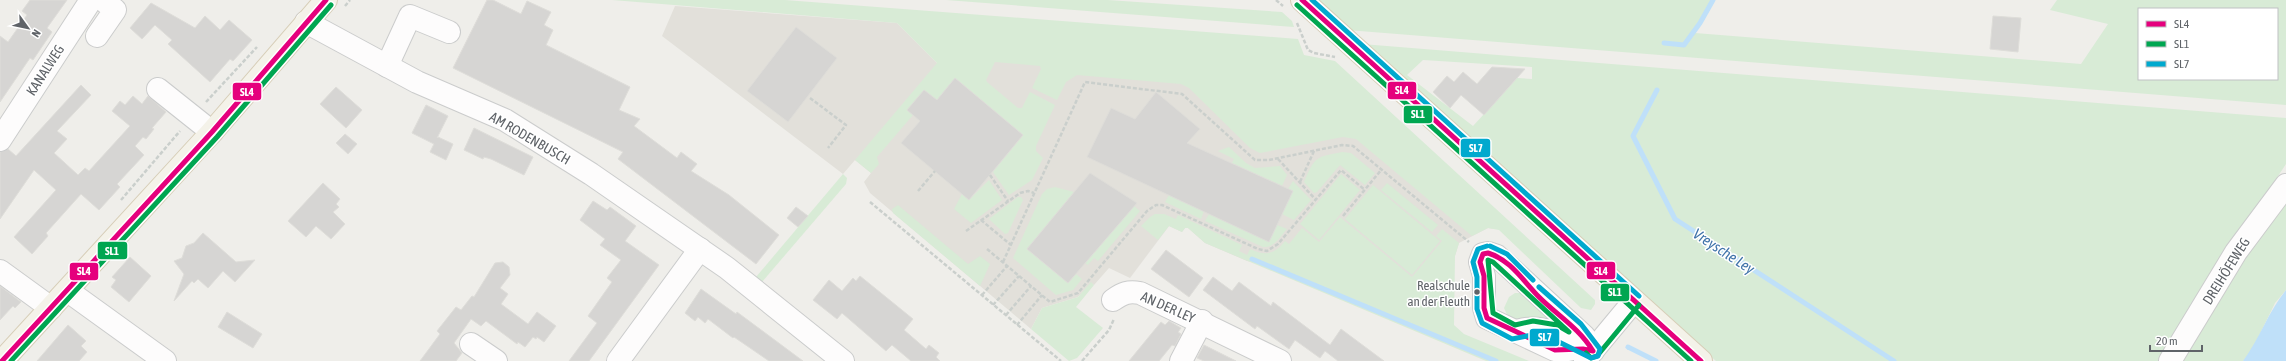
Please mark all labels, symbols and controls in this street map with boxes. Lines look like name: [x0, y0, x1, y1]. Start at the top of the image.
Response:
north arrow: [8, 8, 48, 48]
legend: [2138, 8, 2278, 80]
text: SL4: [2174, 17, 2190, 31]
text: N: [30, 27, 43, 39]
text: SL1: [2174, 37, 2190, 51]
street label: KANALWEG: [23, 42, 67, 98]
text: SL7: [2174, 57, 2190, 71]
line badge: SL4: [1387, 81, 1417, 100]
line badge: SL4: [232, 82, 262, 101]
text: SL4: [1395, 84, 1409, 96]
text: SL4: [240, 86, 254, 98]
line badge: SL1: [1403, 105, 1433, 124]
street label: AM RODENBUSCH: [487, 108, 573, 168]
text: SL1: [1411, 108, 1425, 120]
line badge: SL7: [1460, 138, 1491, 158]
text: SL7: [1469, 142, 1483, 154]
water label: Vreysche Ley: [1690, 225, 1759, 278]
street label: DREIHÖFEWEG: [2199, 235, 2253, 307]
line badge: SL1: [97, 241, 128, 260]
text: SL1: [105, 245, 119, 257]
line badge: SL4: [1586, 261, 1616, 280]
line badge: SL4: [69, 262, 99, 281]
text: SL4: [77, 265, 91, 277]
text: SL4: [1594, 265, 1608, 277]
place label: Realschule an der Fleuth: [1407, 278, 1470, 309]
line badge: SL1: [1600, 283, 1630, 302]
text: SL1: [1608, 286, 1622, 298]
marker: Realschule an der Fleuth: [1472, 287, 1482, 297]
street label: AN DER LEY: [1139, 288, 1198, 326]
scale bar: [2150, 327, 2202, 353]
line badge: SL7: [1529, 328, 1560, 347]
text: SL7: [1538, 331, 1552, 343]
text: 20 m: [2156, 334, 2178, 348]

